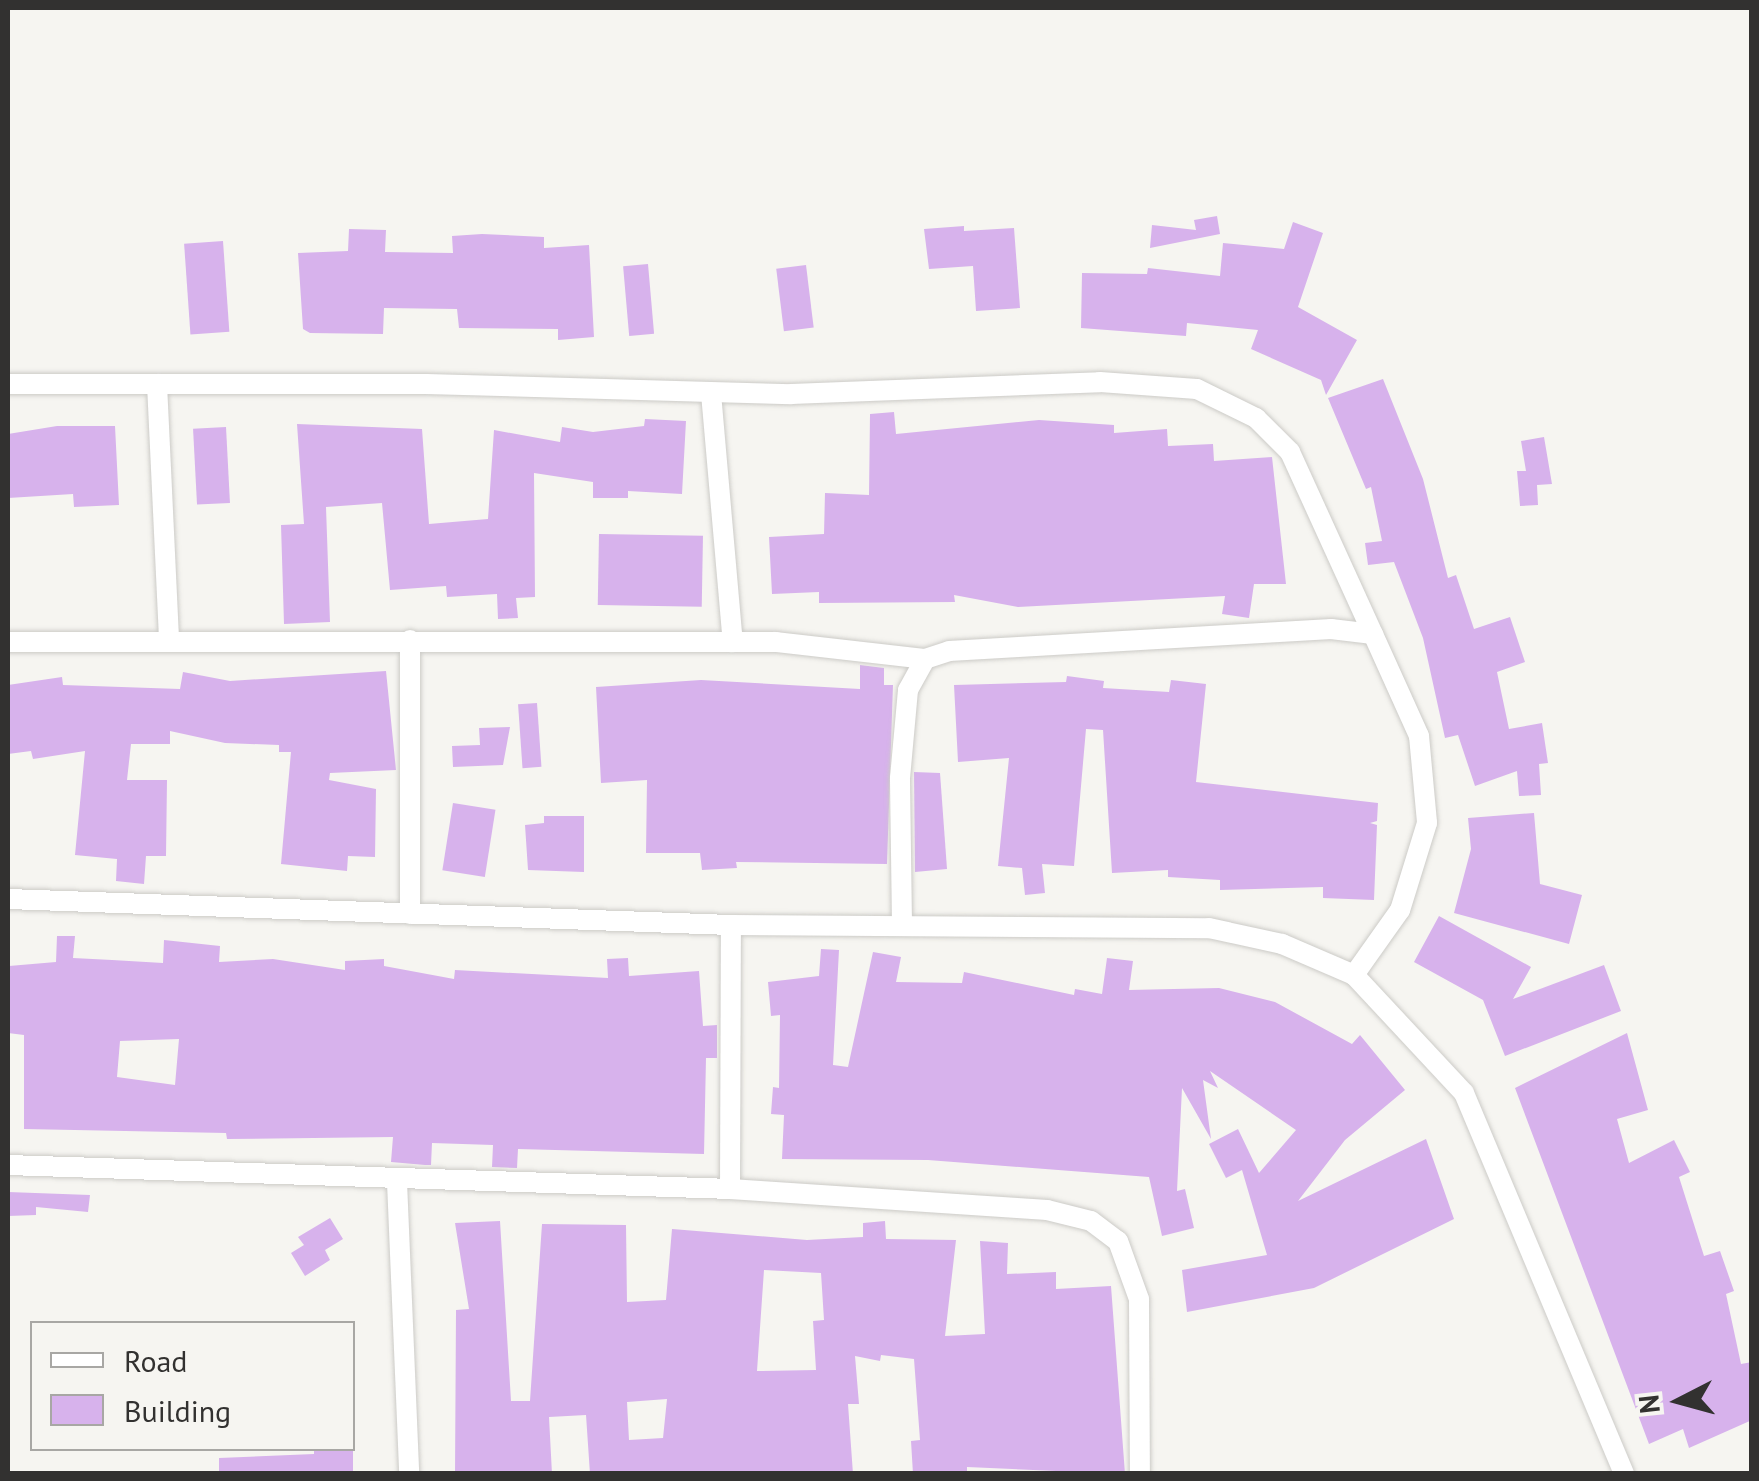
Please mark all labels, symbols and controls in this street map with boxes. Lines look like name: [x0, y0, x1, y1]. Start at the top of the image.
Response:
legend: [30, 1321, 355, 1451]
text: Road: [124, 1341, 188, 1380]
north arrow: [1629, 1351, 1729, 1451]
text: Building: [124, 1391, 231, 1430]
text: N: [1629, 1393, 1668, 1415]

